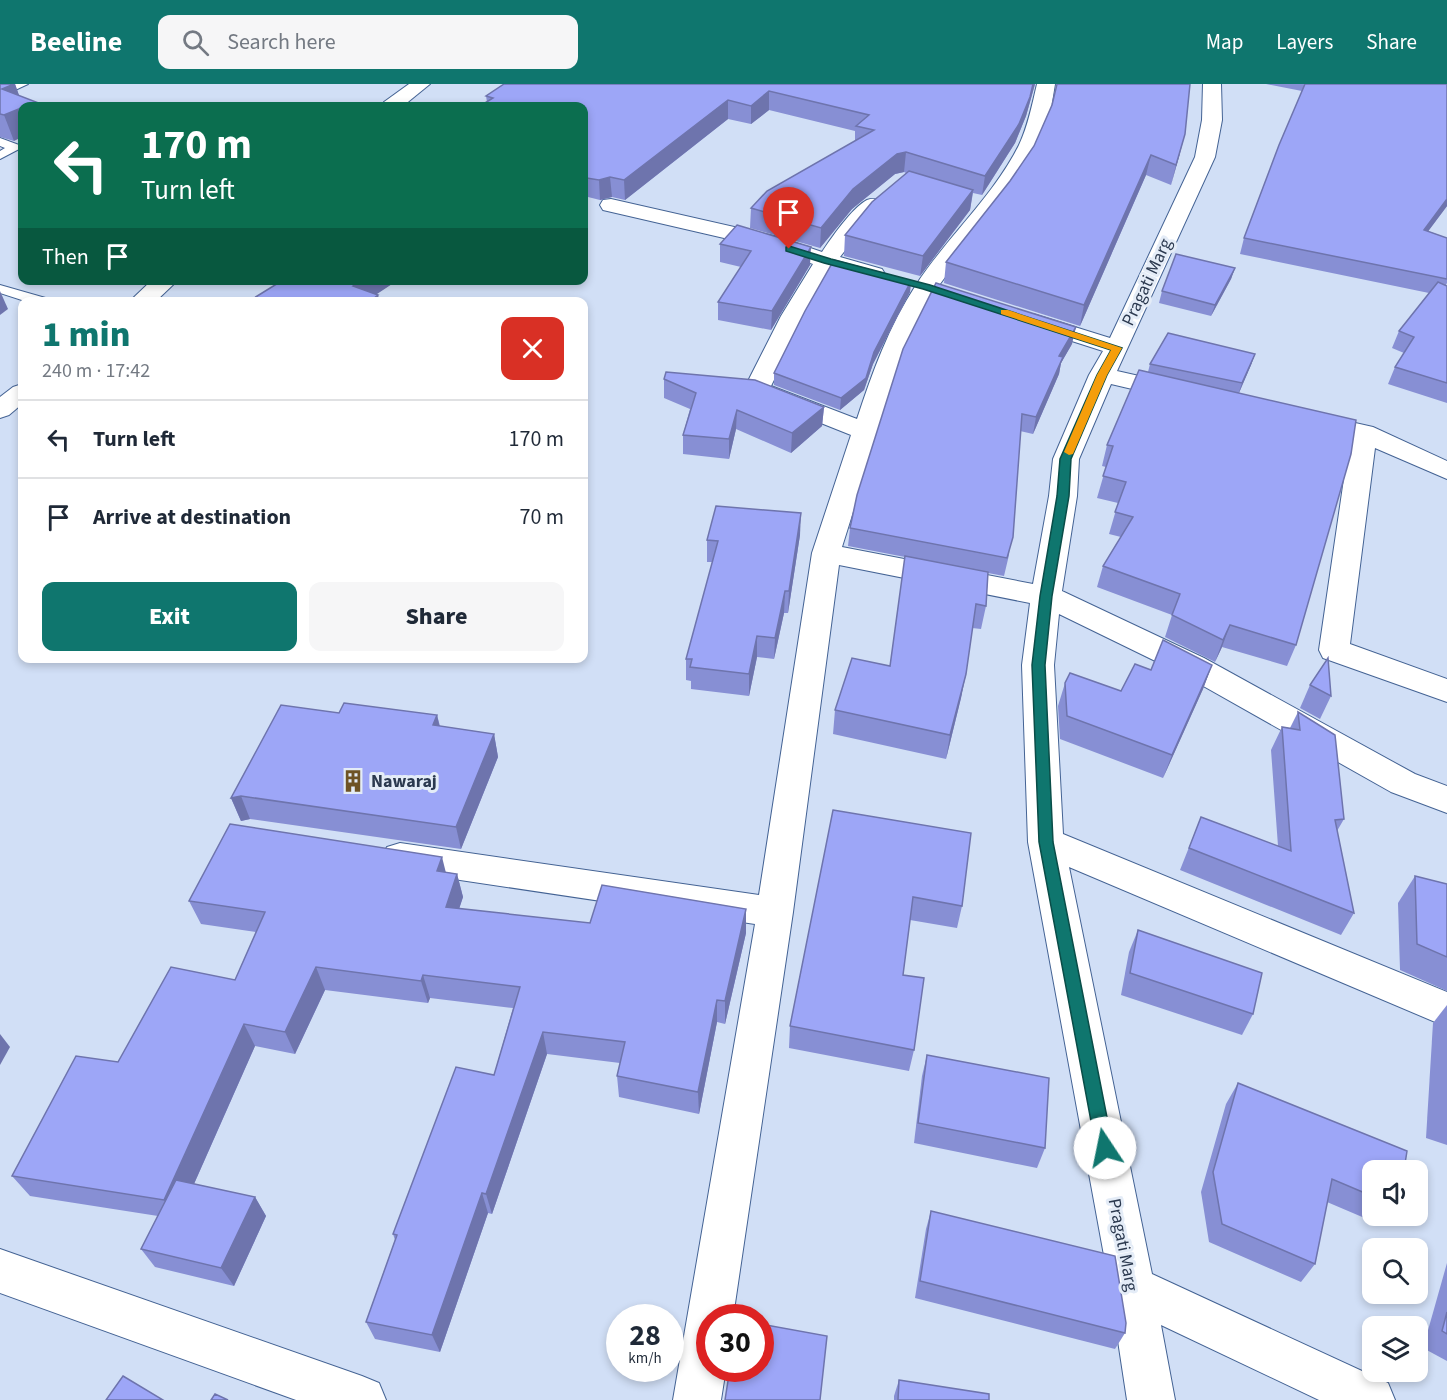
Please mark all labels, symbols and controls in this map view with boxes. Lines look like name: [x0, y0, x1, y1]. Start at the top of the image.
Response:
search box: [158, 15, 578, 69]
text: Beeline: [30, 22, 122, 62]
icon: search: [179, 26, 212, 59]
text: Search here: [227, 26, 336, 58]
text: Map: [1206, 27, 1243, 57]
text: Layers: [1276, 27, 1333, 57]
text: Share: [1366, 27, 1417, 57]
text: 170 m: [141, 115, 252, 175]
icon: left: [42, 126, 120, 204]
text: Turn left: [141, 171, 235, 210]
pin: [763, 187, 814, 249]
icon: arrive: [772, 196, 805, 229]
street label: Pragati Marg: [1116, 234, 1178, 330]
icon: arrive: [101, 240, 134, 273]
text: Then: [42, 241, 89, 273]
text: 1 min: [42, 309, 130, 360]
button: close: [501, 317, 564, 380]
text: 240 m · 17:42: [42, 357, 150, 385]
icon: left: [42, 423, 75, 456]
text: Turn left: [93, 423, 175, 455]
text: 170 m: [509, 423, 564, 455]
icon: arrive: [42, 501, 75, 534]
text: Arrive at destination: [93, 501, 291, 533]
text: 70 m: [519, 501, 564, 533]
button: Exit: [42, 582, 297, 651]
button: Share: [309, 582, 564, 651]
building icon: Nawaraj: [340, 768, 366, 794]
place label: Nawaraj: [371, 769, 437, 794]
position arrow: [1073, 1116, 1137, 1180]
map controls: [1362, 1160, 1428, 1382]
button: sound: [1362, 1160, 1428, 1226]
street label: Pragati Marg: [1102, 1196, 1144, 1294]
button: search: [1362, 1238, 1428, 1304]
speed limit sign: 30: [696, 1304, 774, 1382]
text: 28: [629, 1314, 661, 1357]
button: layers: [1362, 1316, 1428, 1382]
text: km/h: [628, 1348, 662, 1369]

